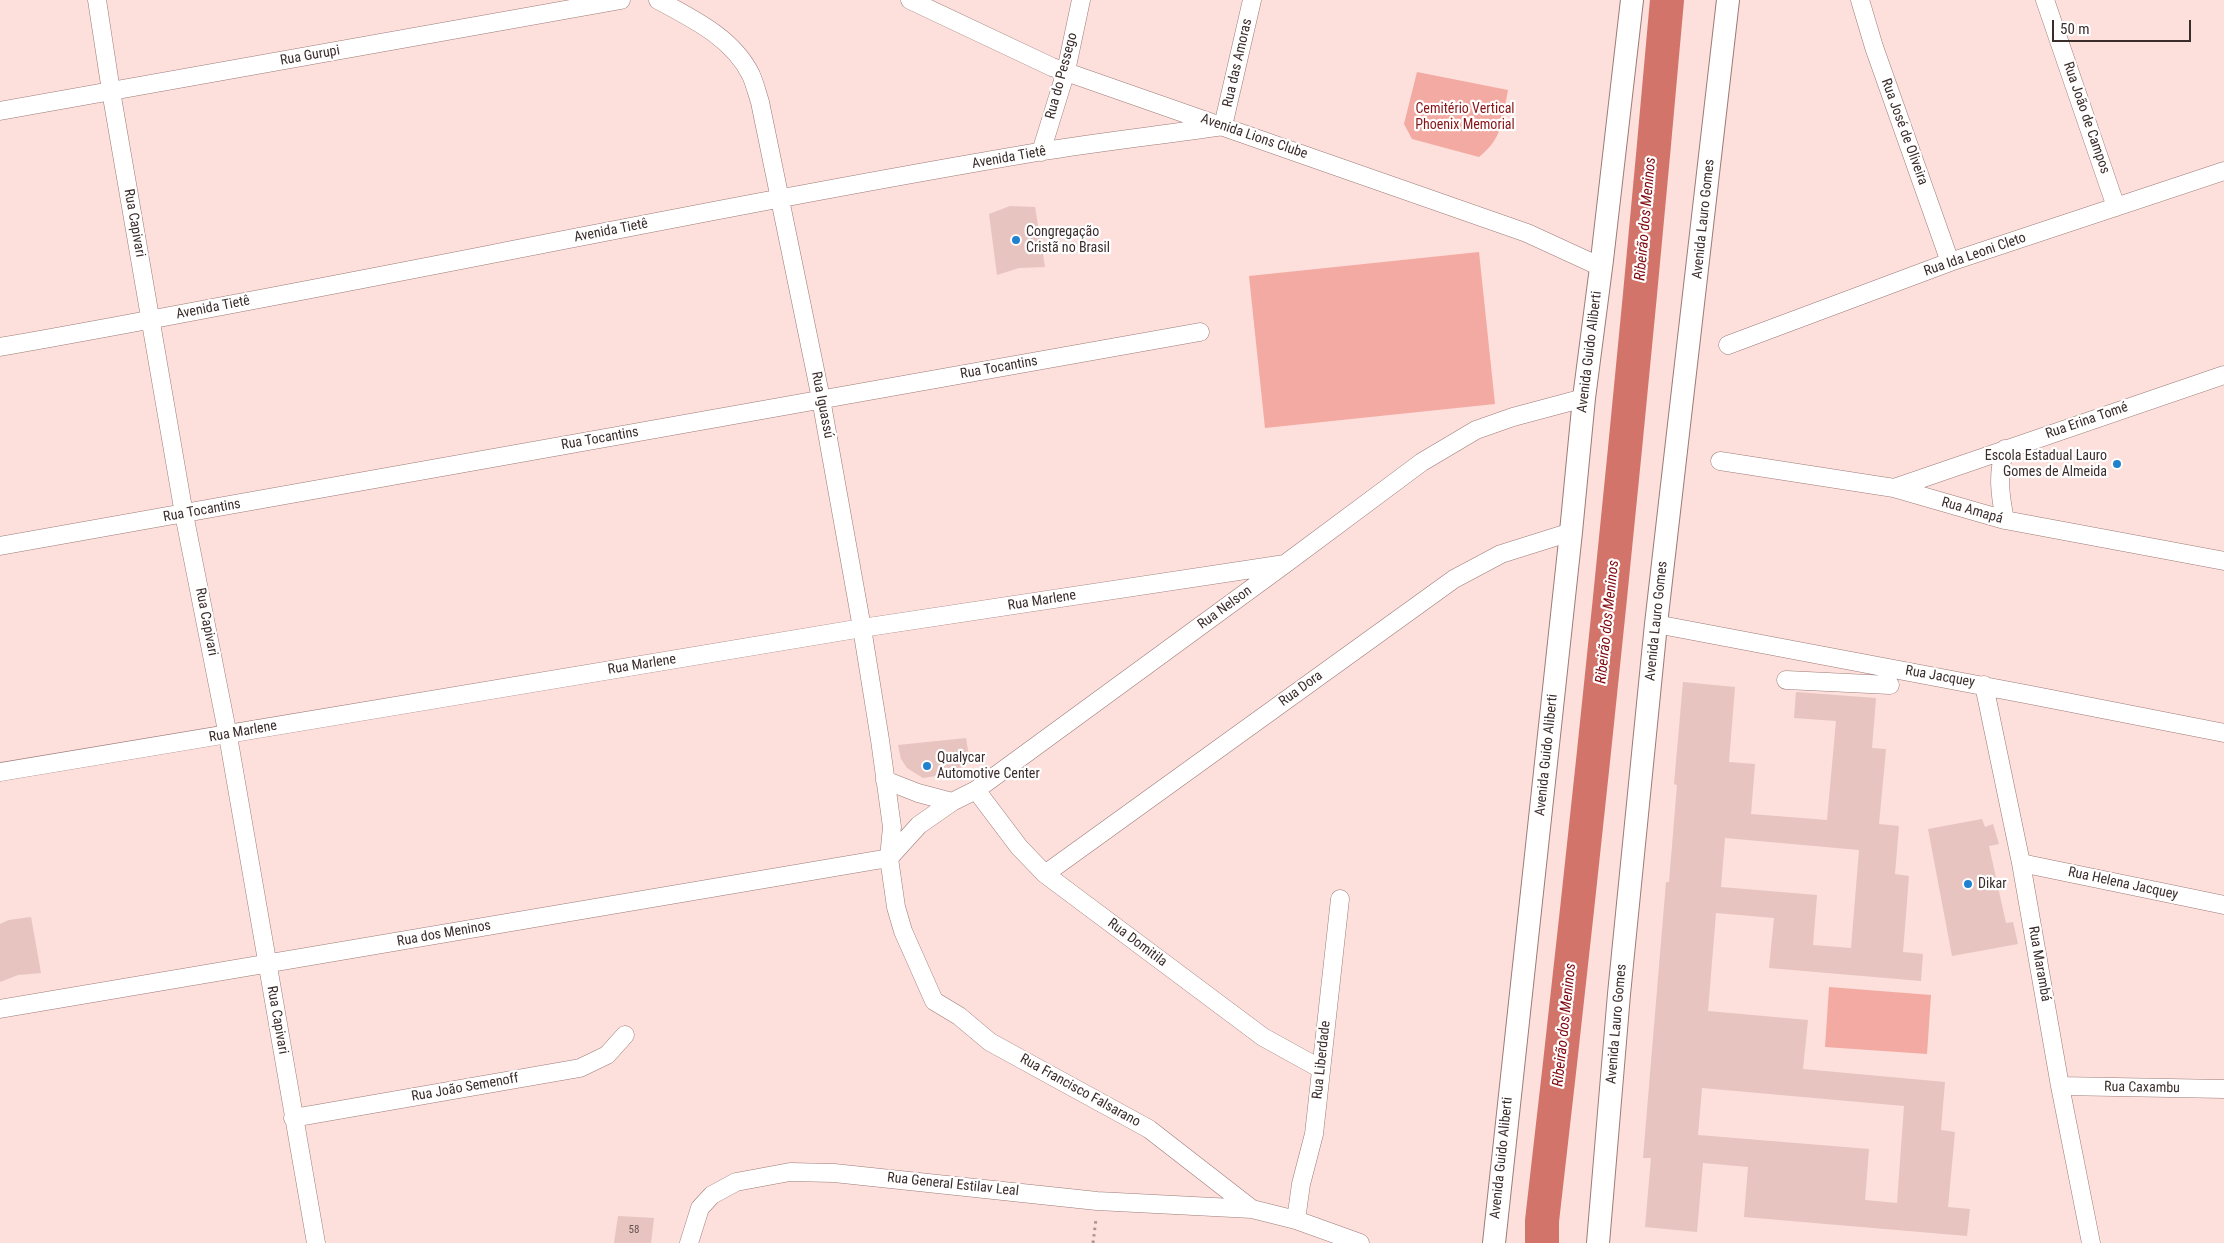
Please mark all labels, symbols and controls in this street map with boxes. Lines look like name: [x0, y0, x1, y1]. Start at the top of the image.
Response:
scale bar: [2054, 10, 2193, 42]
street label: Rua das Amoras: [1220, 17, 1256, 109]
text: 50 m: [2060, 20, 2090, 38]
street label: Rua do Pessego: [1042, 31, 1082, 121]
street label: Rua Gurupi: [279, 42, 341, 70]
street label: Rua João de Campos: [2059, 60, 2113, 176]
street label: Rua José de Oliveira: [1877, 77, 1931, 187]
park label: Cemitério Vertical Phoenix Memorial: [1415, 101, 1515, 134]
street label: Avenida Lions Clube: [1198, 111, 1310, 163]
street label: Avenida Tietê: [971, 143, 1047, 173]
water label: Ribeirão dos Meninos: [1632, 156, 1660, 282]
street label: Avenida Lauro Gomes: [1689, 158, 1719, 280]
street label: Rua Capivari: [120, 188, 148, 258]
street label: Avenida Tietê: [573, 216, 649, 246]
place label: Congregação Cristã no Brasil: [1026, 224, 1110, 256]
street label: Rua Ida Leoni Cleto: [1922, 230, 2028, 280]
marker: Congregação Cristã no Brasil: [1010, 234, 1022, 246]
street label: Avenida Guido Aliberti: [1574, 290, 1606, 414]
street label: Avenida Tietê: [175, 293, 251, 323]
street label: Rua Tocantins: [959, 353, 1039, 383]
street label: Rua Iguassú: [807, 370, 837, 440]
street label: Rua Erina Tomé: [2044, 399, 2130, 443]
street label: Rua Tocantins: [560, 424, 640, 454]
place label: Escola Estadual Lauro Gomes de Almeida: [1985, 448, 2107, 481]
marker: Escola Estadual Lauro Gomes de Almeida: [2111, 458, 2123, 470]
street label: Rua Amapá: [1939, 494, 2005, 528]
street label: Rua Tocantins: [162, 496, 242, 526]
water label: Ribeirão dos Meninos: [1593, 559, 1623, 685]
street label: Avenida Lauro Gomes: [1642, 560, 1672, 682]
street label: Rua Nelson: [1195, 583, 1255, 633]
street label: Rua Capivari: [191, 587, 221, 657]
street label: Rua Marlene: [1007, 587, 1077, 615]
street label: Rua Marlene: [607, 651, 677, 679]
street label: Rua Jacquey: [1904, 663, 1976, 691]
street label: Rua Dora: [1276, 668, 1326, 710]
street label: Avenida Guido Aliberti: [1532, 693, 1562, 817]
street label: Rua Marlene: [208, 718, 278, 746]
place label: Qualycar Automotive Center: [937, 750, 1040, 782]
marker: Qualycar Automotive Center: [921, 760, 933, 772]
street label: Rua Helena Jacquey: [2067, 864, 2179, 904]
place label: Dikar: [1978, 876, 2006, 892]
marker: Dikar: [1962, 878, 1974, 890]
street label: Rua Domitila: [1104, 915, 1170, 971]
street label: Rua dos Meninos: [396, 917, 492, 951]
street label: Rua Marambá: [2024, 925, 2054, 1003]
water label: Ribeirão dos Meninos: [1550, 962, 1580, 1088]
street label: Avenida Lauro Gomes: [1603, 963, 1631, 1085]
street label: Rua Capivari: [263, 985, 291, 1055]
street label: Rua Liberdade: [1310, 1020, 1334, 1100]
street label: Rua Francisco Falsarano: [1017, 1051, 1143, 1131]
street label: Rua João Semenoff: [410, 1070, 520, 1106]
street label: Rua Caxambu: [2104, 1079, 2180, 1097]
street label: Avenida Guido Aliberti: [1487, 1096, 1517, 1220]
street label: Rua General Estilav Leal: [886, 1170, 1020, 1200]
house number: 58: [629, 1223, 639, 1237]

